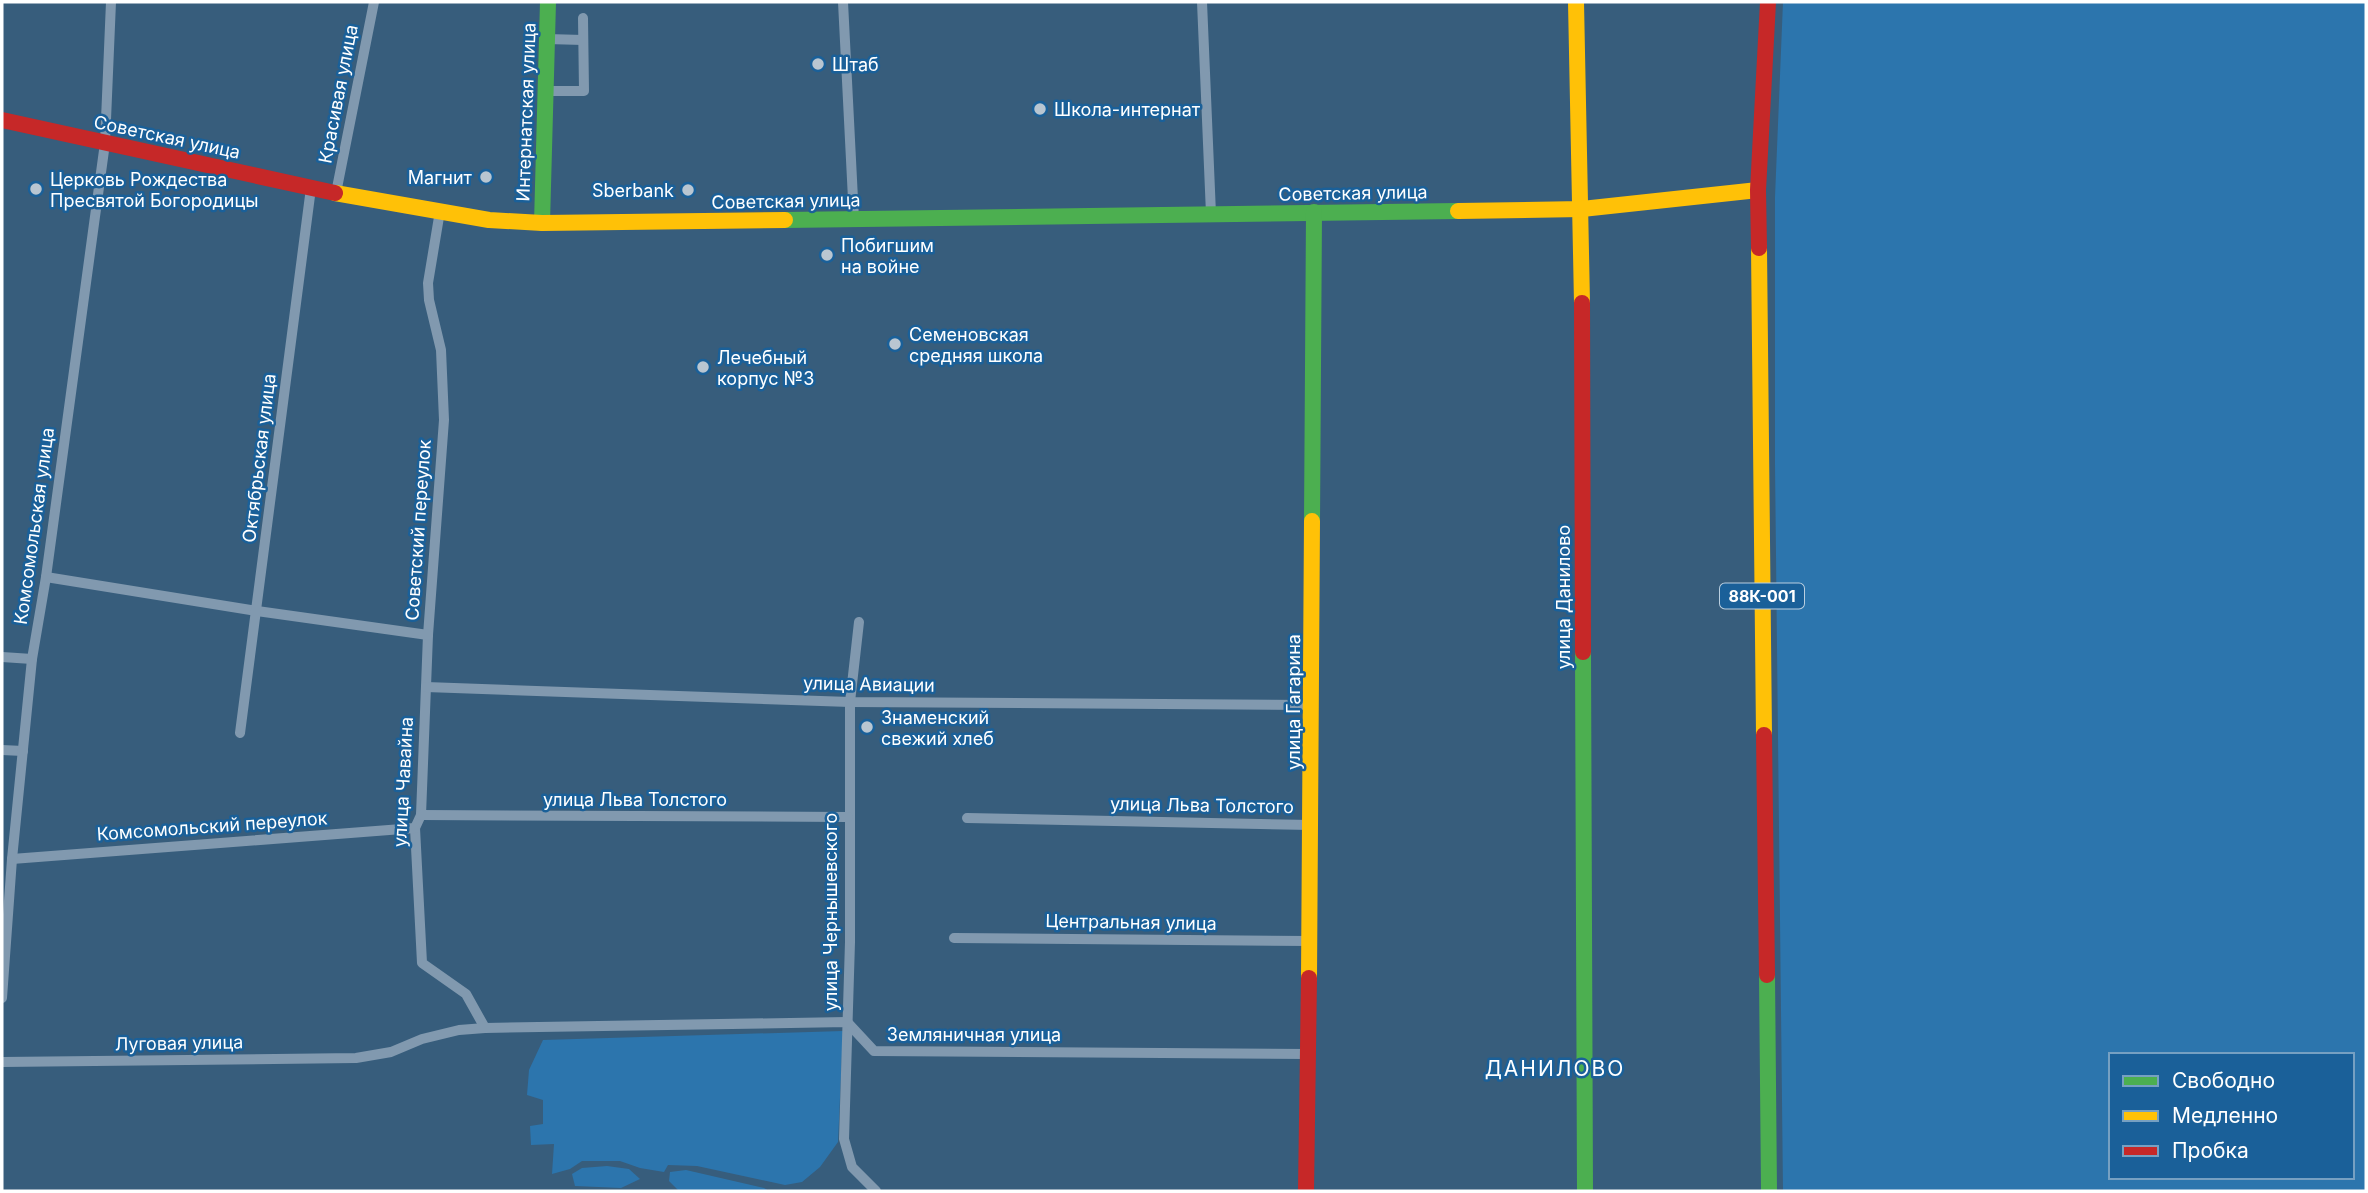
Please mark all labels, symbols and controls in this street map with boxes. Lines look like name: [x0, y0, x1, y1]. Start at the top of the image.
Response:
street label: Интернатская улица: [512, 22, 540, 202]
street label: Красивая улица: [314, 23, 362, 165]
place label: Штаб: [832, 54, 879, 75]
marker: Штаб: [810, 56, 826, 72]
place label: Школа-интернат: [1054, 99, 1201, 120]
marker: Школа-интернат: [1032, 101, 1048, 117]
street label: Советская улица: [92, 111, 242, 163]
place label: Магнит: [408, 167, 473, 188]
place label: Церковь Рождества Пресвятой Богородицы: [50, 169, 258, 211]
marker: Магнит: [478, 169, 494, 185]
place label: Sberbank: [592, 180, 674, 201]
marker: Церковь Рождества Пресвятой Богородицы: [28, 181, 44, 197]
street label: Советская улица: [1278, 181, 1428, 205]
marker: Sberbank: [680, 182, 696, 198]
street label: Советская улица: [711, 189, 861, 213]
place label: Побигшим на войне: [841, 235, 934, 277]
marker: Побигшим на войне: [819, 247, 835, 263]
place label: Семеновская средняя школа: [909, 324, 1043, 366]
marker: Семеновская средняя школа: [887, 336, 903, 352]
place label: Лечебный корпус №3: [717, 347, 814, 389]
marker: Лечебный корпус №3: [695, 359, 711, 375]
street label: Октябрьская улица: [238, 372, 280, 544]
street label: Комсомольская улица: [10, 426, 58, 626]
street label: Советский переулок: [401, 438, 435, 621]
street label: улица Данилово: [1553, 525, 1574, 669]
road number: 88К-001: [1720, 583, 1804, 608]
street label: улица Гагарина: [1283, 634, 1304, 770]
street label: улица Авиации: [803, 672, 935, 696]
place label: Знаменский свежий хлеб: [881, 707, 994, 749]
street label: улица Чавайна: [389, 716, 417, 848]
marker: Знаменский свежий хлеб: [859, 719, 875, 735]
street label: улица Льва Толстого: [543, 789, 727, 810]
street label: улица Льва Толстого: [1110, 793, 1294, 817]
street label: Комсомольский переулок: [96, 807, 328, 845]
street label: улица Чернышевского: [820, 813, 841, 1011]
street label: Центральная улица: [1045, 910, 1217, 934]
street label: Земляничная улица: [887, 1024, 1061, 1045]
street label: Луговая улица: [115, 1031, 243, 1055]
legend: [2109, 1053, 2354, 1179]
district label: ДАНИЛОВО: [1485, 1056, 1625, 1081]
text: Свободно: [2172, 1068, 2275, 1093]
text: Медленно: [2172, 1103, 2278, 1128]
text: Пробка: [2172, 1138, 2249, 1163]

